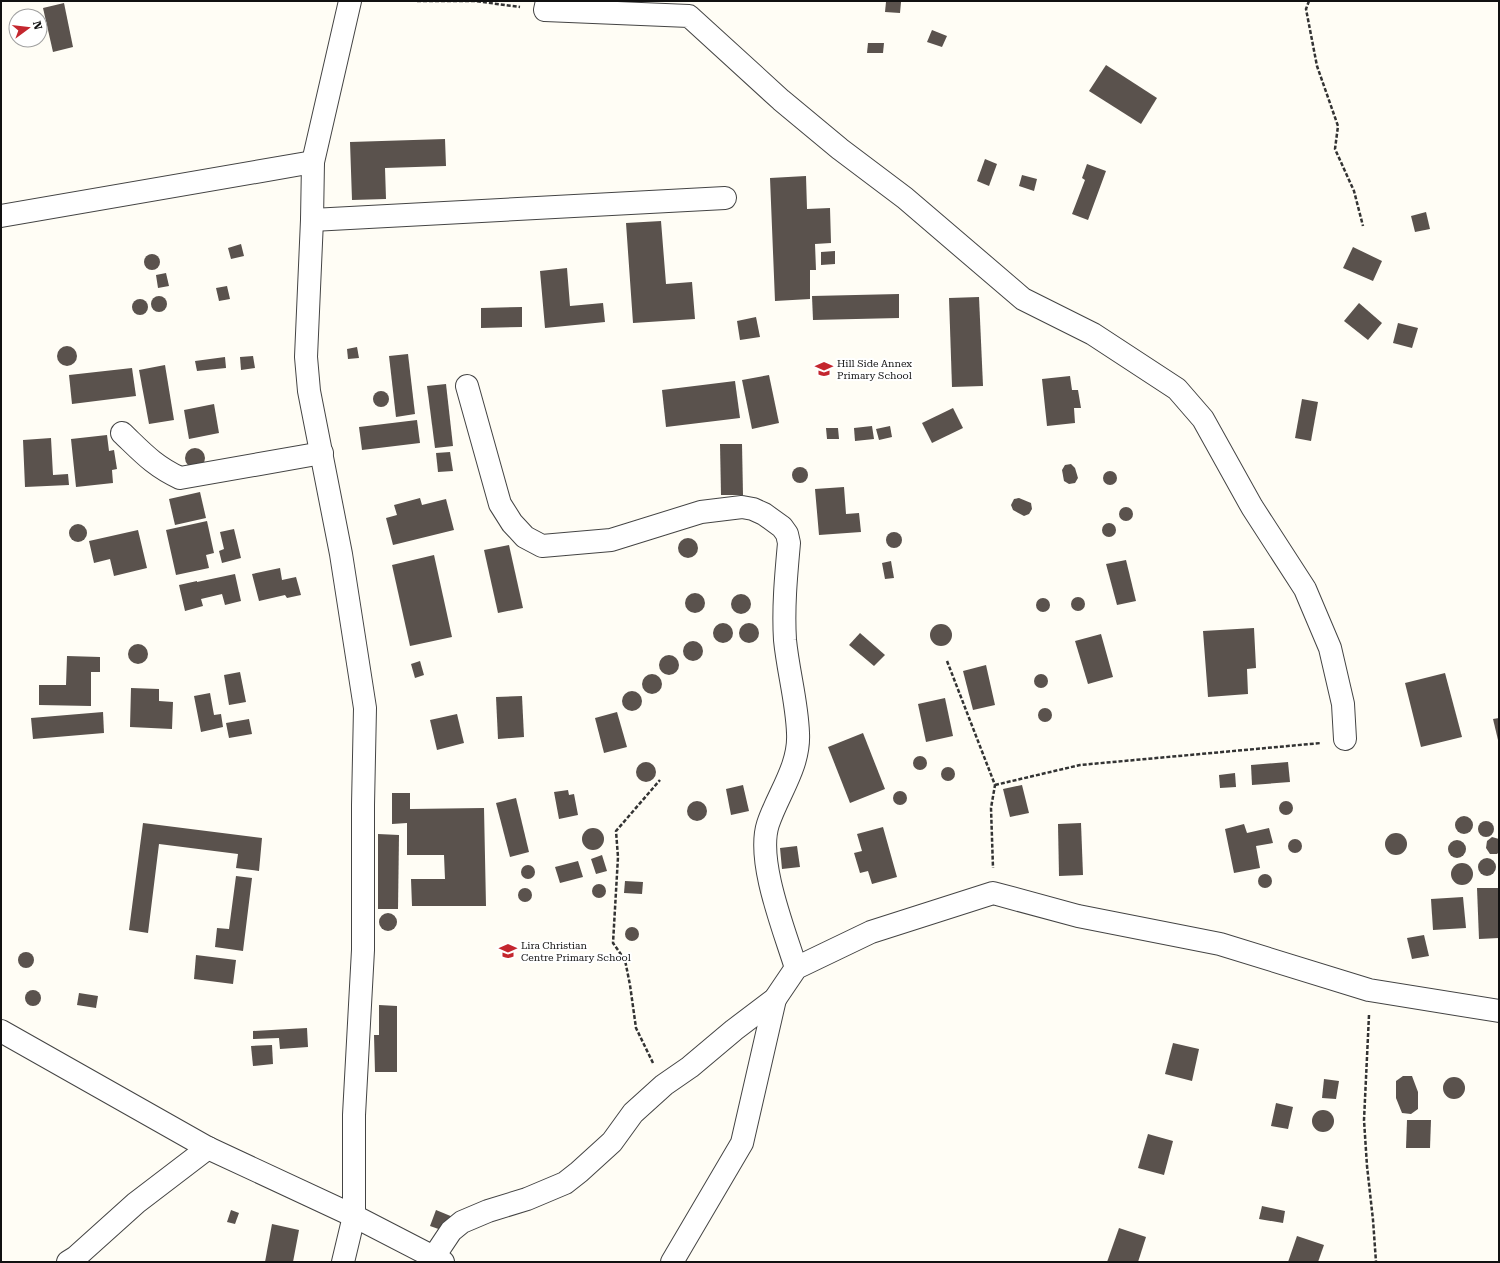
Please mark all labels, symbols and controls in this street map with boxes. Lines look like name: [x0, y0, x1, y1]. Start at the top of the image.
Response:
north arrow: [8, 8, 48, 48]
text: N: [30, 20, 45, 32]
place label: Hill Side Annex Primary School: [837, 358, 912, 381]
school or university icon: Hill Side Annex Primary School: [814, 359, 834, 379]
place label: Lira Christian Centre Primary School: [521, 940, 631, 963]
school or university icon: Lira Christian Centre Primary School: [498, 941, 518, 961]

